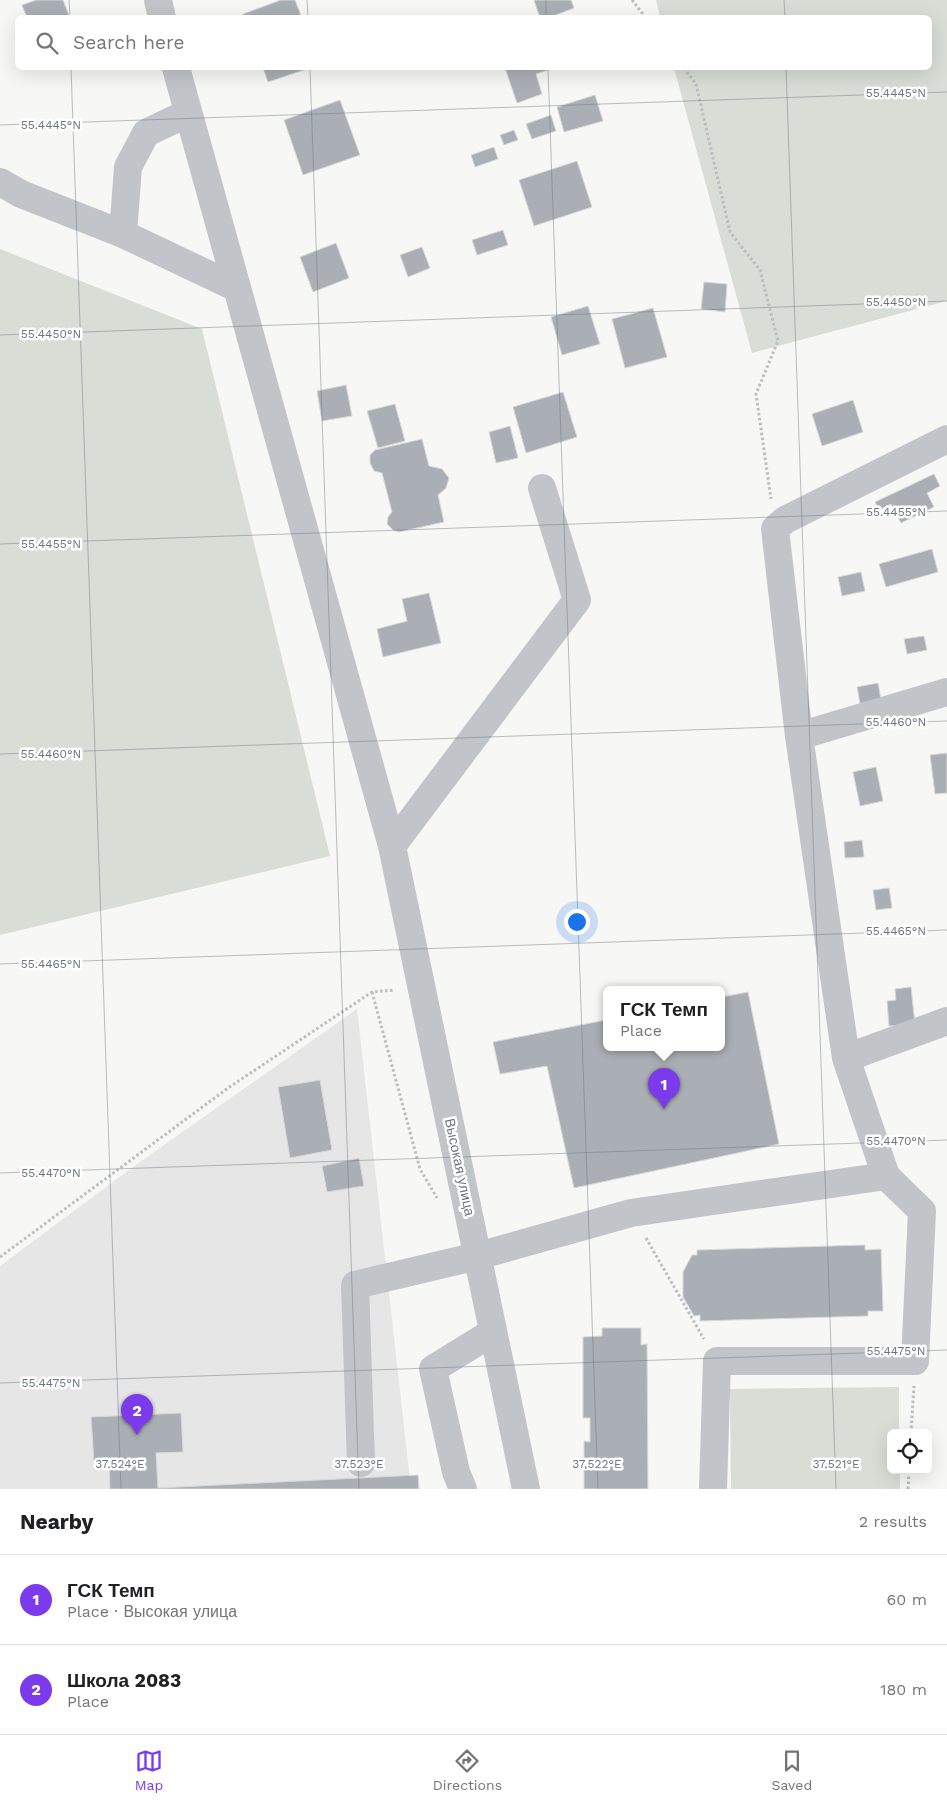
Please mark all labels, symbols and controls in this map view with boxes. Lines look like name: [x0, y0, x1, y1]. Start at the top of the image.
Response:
search box: [15, 15, 932, 70]
icon: search: [33, 29, 61, 57]
text: Search here: [73, 31, 184, 54]
text: 55.4445°N: [866, 86, 926, 100]
text: 55.4445°N: [21, 118, 81, 132]
text: 55.4450°N: [866, 295, 926, 309]
text: 55.4450°N: [21, 327, 81, 341]
text: 55.4455°N: [866, 505, 926, 519]
text: 55.4455°N: [21, 537, 81, 551]
text: 55.4460°N: [866, 715, 926, 729]
text: 55.4460°N: [21, 747, 81, 761]
your location: [564, 909, 590, 935]
text: 55.4465°N: [866, 924, 926, 938]
text: 55.4465°N: [21, 957, 81, 971]
popup: [603, 986, 725, 1051]
text: ГСК Темп: [620, 998, 708, 1021]
text: Place: [620, 1021, 662, 1040]
pin: 1: [648, 1068, 680, 1109]
street label: Высокая улица: [442, 1117, 478, 1217]
text: 55.4470°N: [866, 1134, 926, 1148]
text: 55.4470°N: [21, 1166, 81, 1180]
text: 55.4475°N: [866, 1344, 926, 1358]
text: 55.4475°N: [21, 1376, 81, 1390]
pin: 2: [121, 1394, 153, 1435]
map controls: [887, 1429, 932, 1474]
button: locate: [887, 1429, 932, 1474]
text: 37.524°E: [95, 1457, 145, 1471]
text: 37.523°E: [334, 1457, 384, 1471]
text: 37.522°E: [572, 1457, 622, 1471]
text: 37.521°E: [812, 1457, 860, 1471]
text: Nearby: [20, 1509, 93, 1534]
text: 2 results: [859, 1512, 927, 1531]
text: ГСК Темп: [67, 1579, 155, 1602]
text: 1: [33, 1590, 39, 1609]
text: 60 m: [887, 1590, 927, 1609]
text: Place · Высокая улица: [67, 1602, 237, 1621]
text: Школа 2083: [67, 1669, 181, 1692]
text: 2: [31, 1680, 41, 1699]
text: 180 m: [880, 1680, 927, 1699]
text: Place: [67, 1692, 109, 1711]
tab: Map: [135, 1747, 163, 1793]
tab: Directions: [433, 1747, 502, 1793]
tab: Saved: [772, 1747, 812, 1793]

